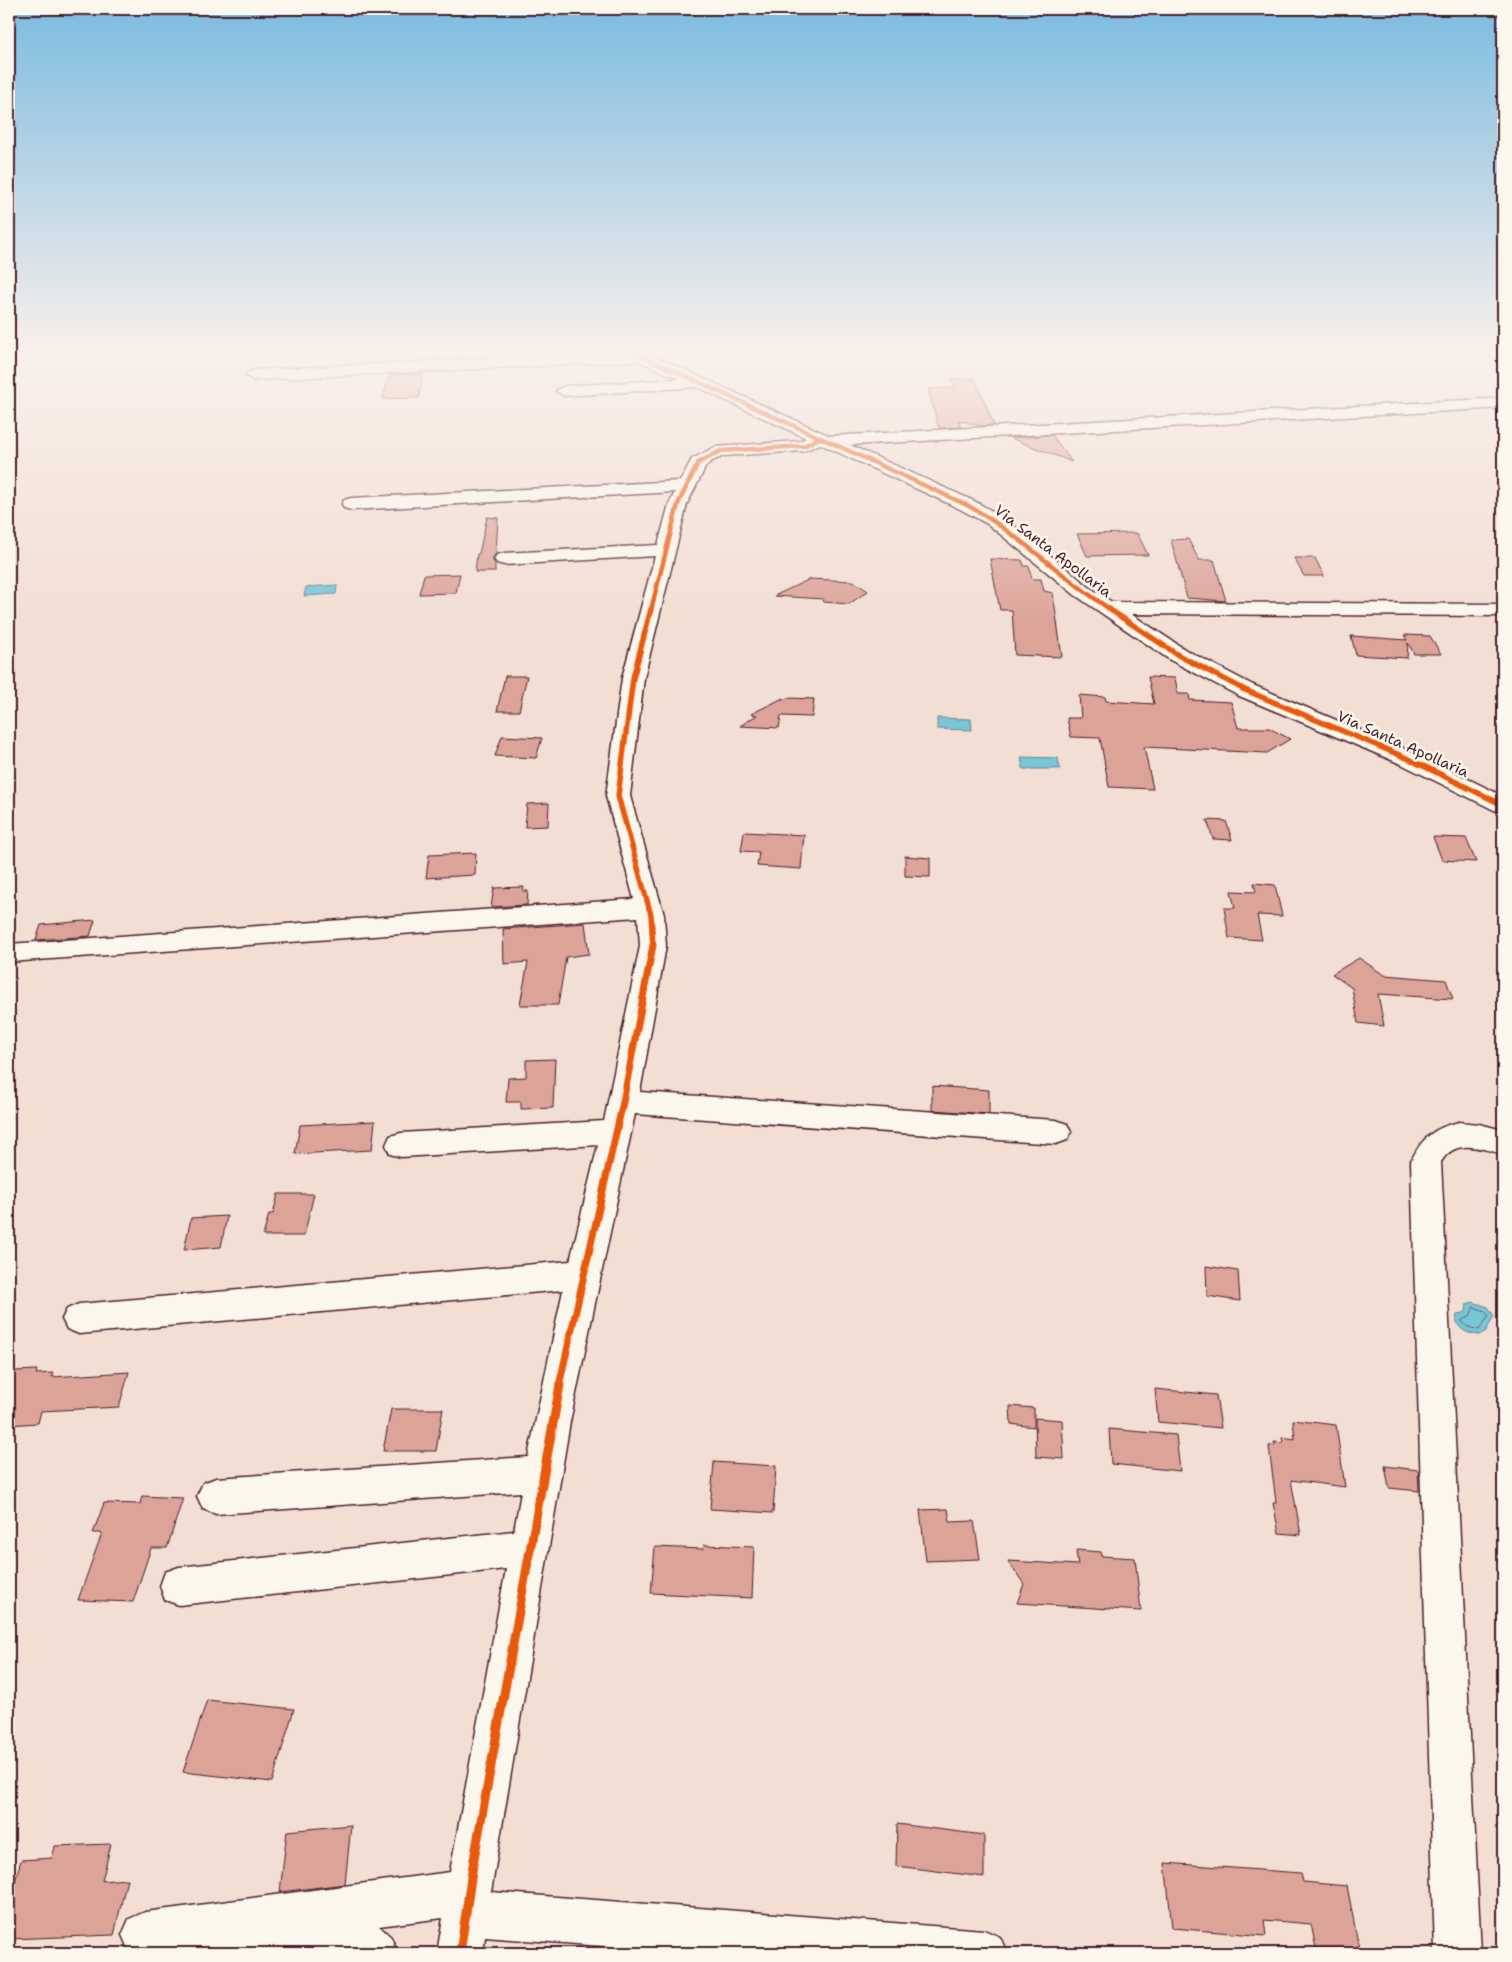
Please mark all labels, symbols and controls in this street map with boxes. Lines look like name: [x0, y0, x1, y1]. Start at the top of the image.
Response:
street label: Via Santa Apollaria: [990, 500, 1116, 602]
street label: Via Santa Apollaria: [1334, 706, 1473, 782]

